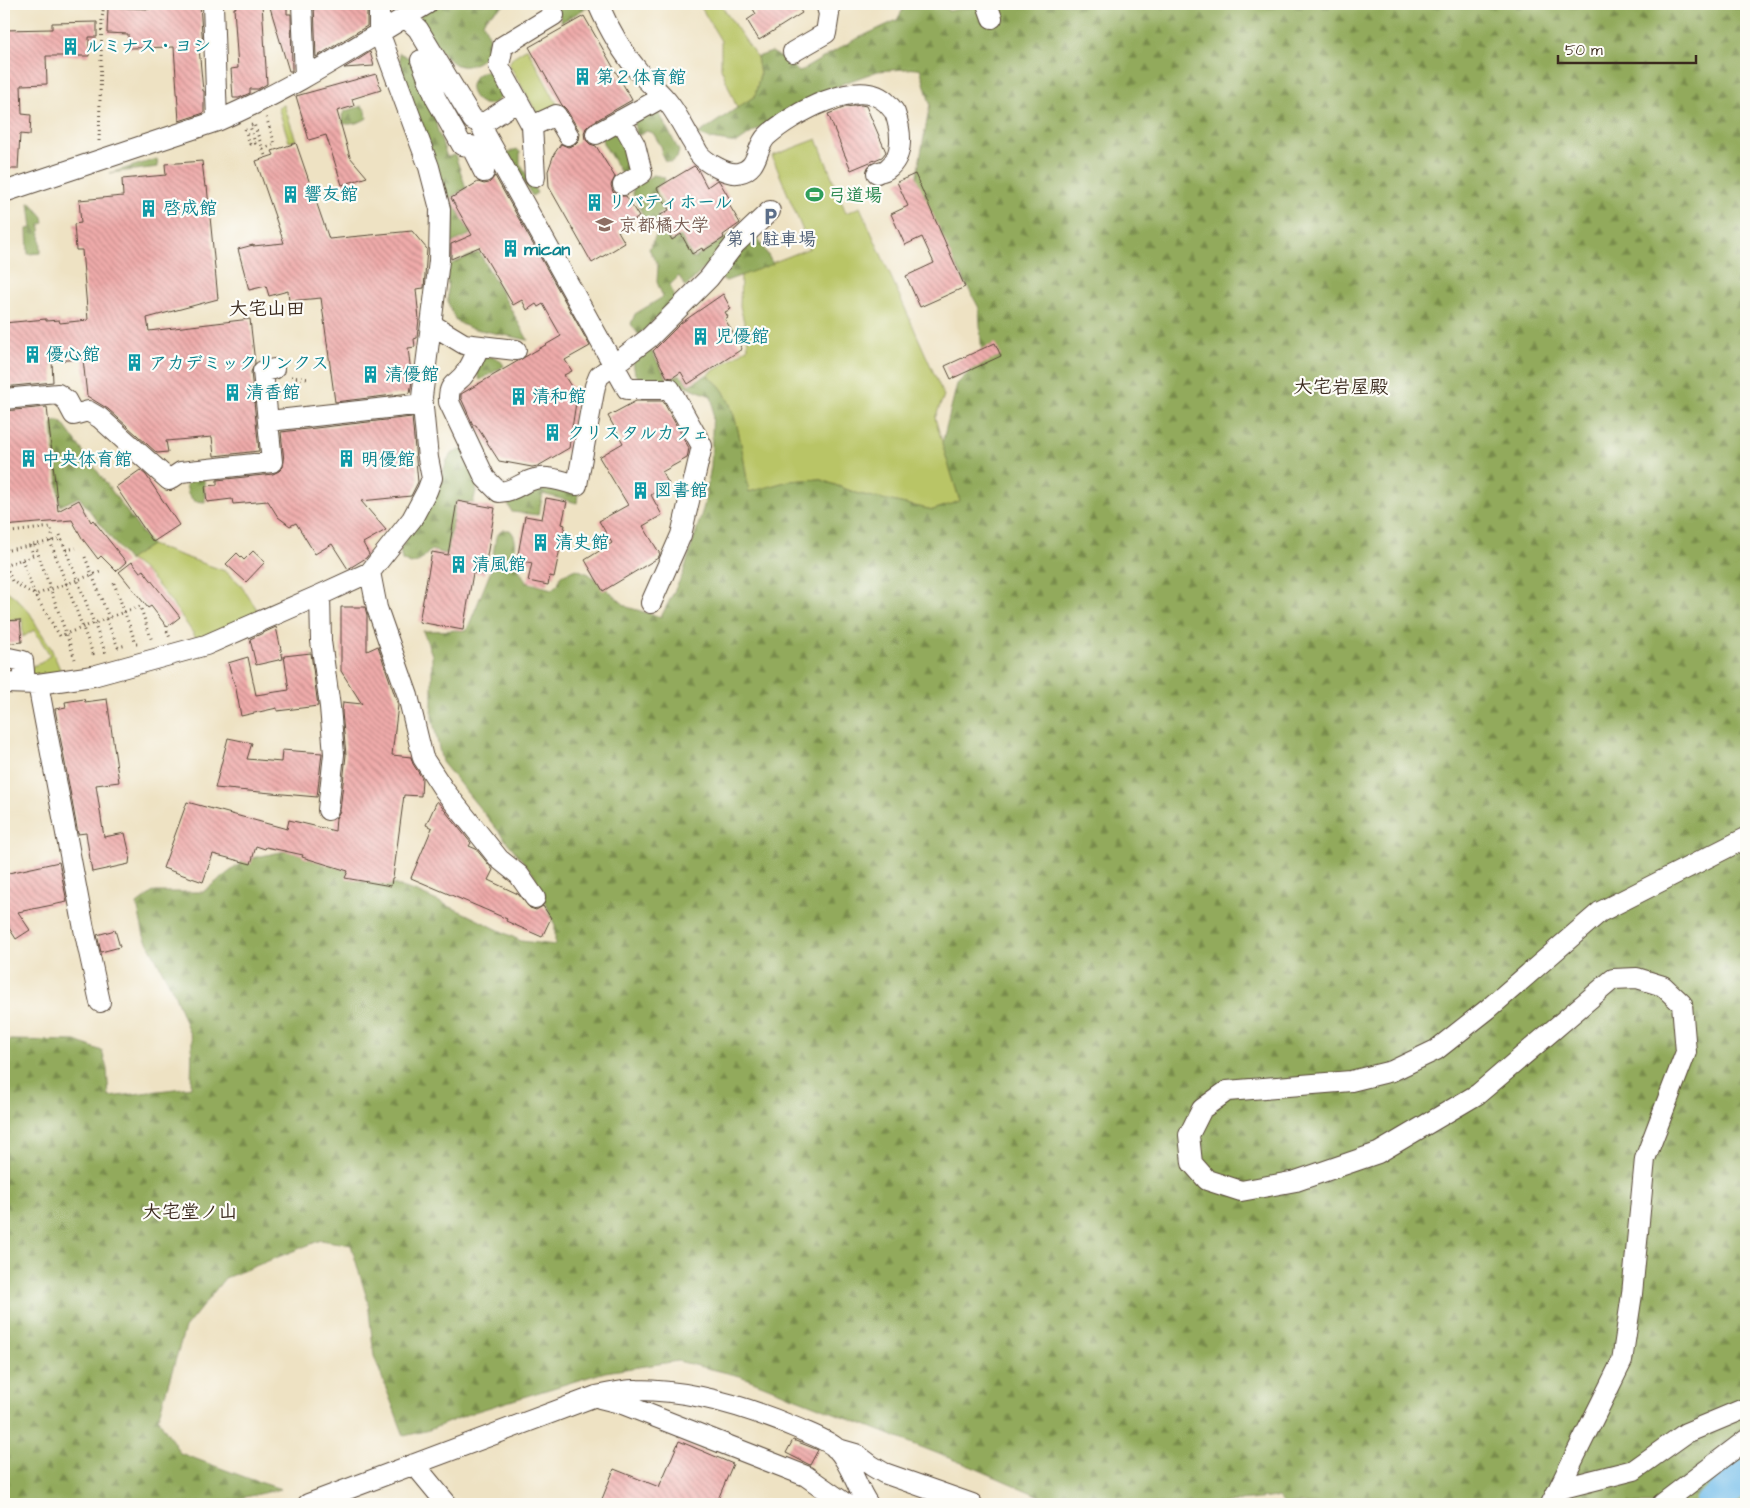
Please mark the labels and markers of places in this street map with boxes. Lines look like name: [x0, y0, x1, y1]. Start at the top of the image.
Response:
place label: ルミナス・ヨシ: [85, 34, 211, 59]
building icon: ルミナス・ヨシ: [61, 36, 81, 56]
place label: 第２体育館: [596, 65, 686, 90]
building icon: 第２体育館: [572, 67, 592, 87]
place label: 響友館: [304, 182, 358, 207]
place label: 弓道場: [828, 183, 882, 208]
building icon: 響友館: [280, 184, 300, 204]
sports icon: 弓道場: [804, 185, 824, 205]
place label: リバティホール: [608, 190, 732, 215]
building icon: リバティホール: [584, 192, 604, 212]
place label: 啓成館: [163, 196, 217, 221]
building icon: 啓成館: [139, 198, 159, 218]
parking icon: 第１駐車場: [761, 206, 781, 226]
place label: 京都橘大学: [619, 213, 709, 238]
school or university icon: 京都橘大学: [595, 215, 615, 235]
place label: 第１駐車場: [726, 227, 816, 252]
place label: mican: [524, 237, 570, 262]
building icon: mican: [500, 239, 520, 259]
place label: 児優館: [715, 324, 769, 349]
building icon: 児優館: [691, 326, 711, 346]
place label: 優心館: [46, 342, 100, 367]
building icon: 優心館: [22, 344, 42, 364]
place label: アカデミックリンクス: [149, 351, 329, 376]
building icon: アカデミックリンクス: [125, 353, 145, 373]
place label: 清優館: [385, 362, 439, 387]
building icon: 清優館: [361, 364, 381, 384]
place label: 清香館: [246, 380, 300, 405]
building icon: 清香館: [222, 382, 242, 402]
place label: 清和館: [532, 384, 586, 409]
building icon: 清和館: [508, 386, 528, 406]
place label: クリスタルカフェ: [567, 421, 709, 446]
building icon: クリスタルカフェ: [543, 423, 563, 443]
place label: 中央体育館: [42, 447, 132, 472]
place label: 明優館: [361, 447, 415, 472]
building icon: 中央体育館: [18, 449, 38, 469]
building icon: 明優館: [337, 449, 357, 469]
place label: 図書館: [654, 478, 708, 503]
building icon: 図書館: [630, 480, 650, 500]
place label: 清史館: [555, 530, 609, 555]
building icon: 清史館: [531, 532, 551, 552]
place label: 清風館: [472, 552, 526, 577]
building icon: 清風館: [448, 554, 468, 574]

